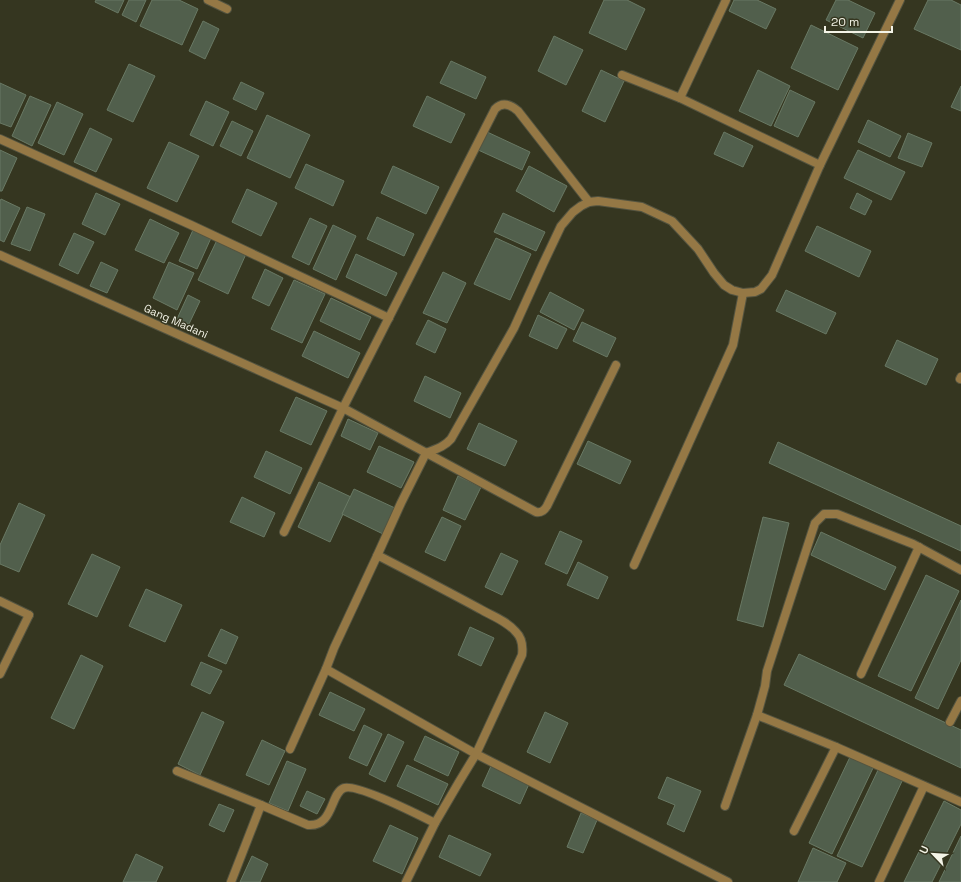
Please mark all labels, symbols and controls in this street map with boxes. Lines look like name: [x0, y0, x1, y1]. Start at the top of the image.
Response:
scale bar: [825, 8, 892, 34]
text: 20 m: [831, 14, 859, 30]
street label: Gang Madani: [142, 301, 211, 341]
north arrow: [913, 834, 953, 874]
text: U: [916, 843, 932, 856]

